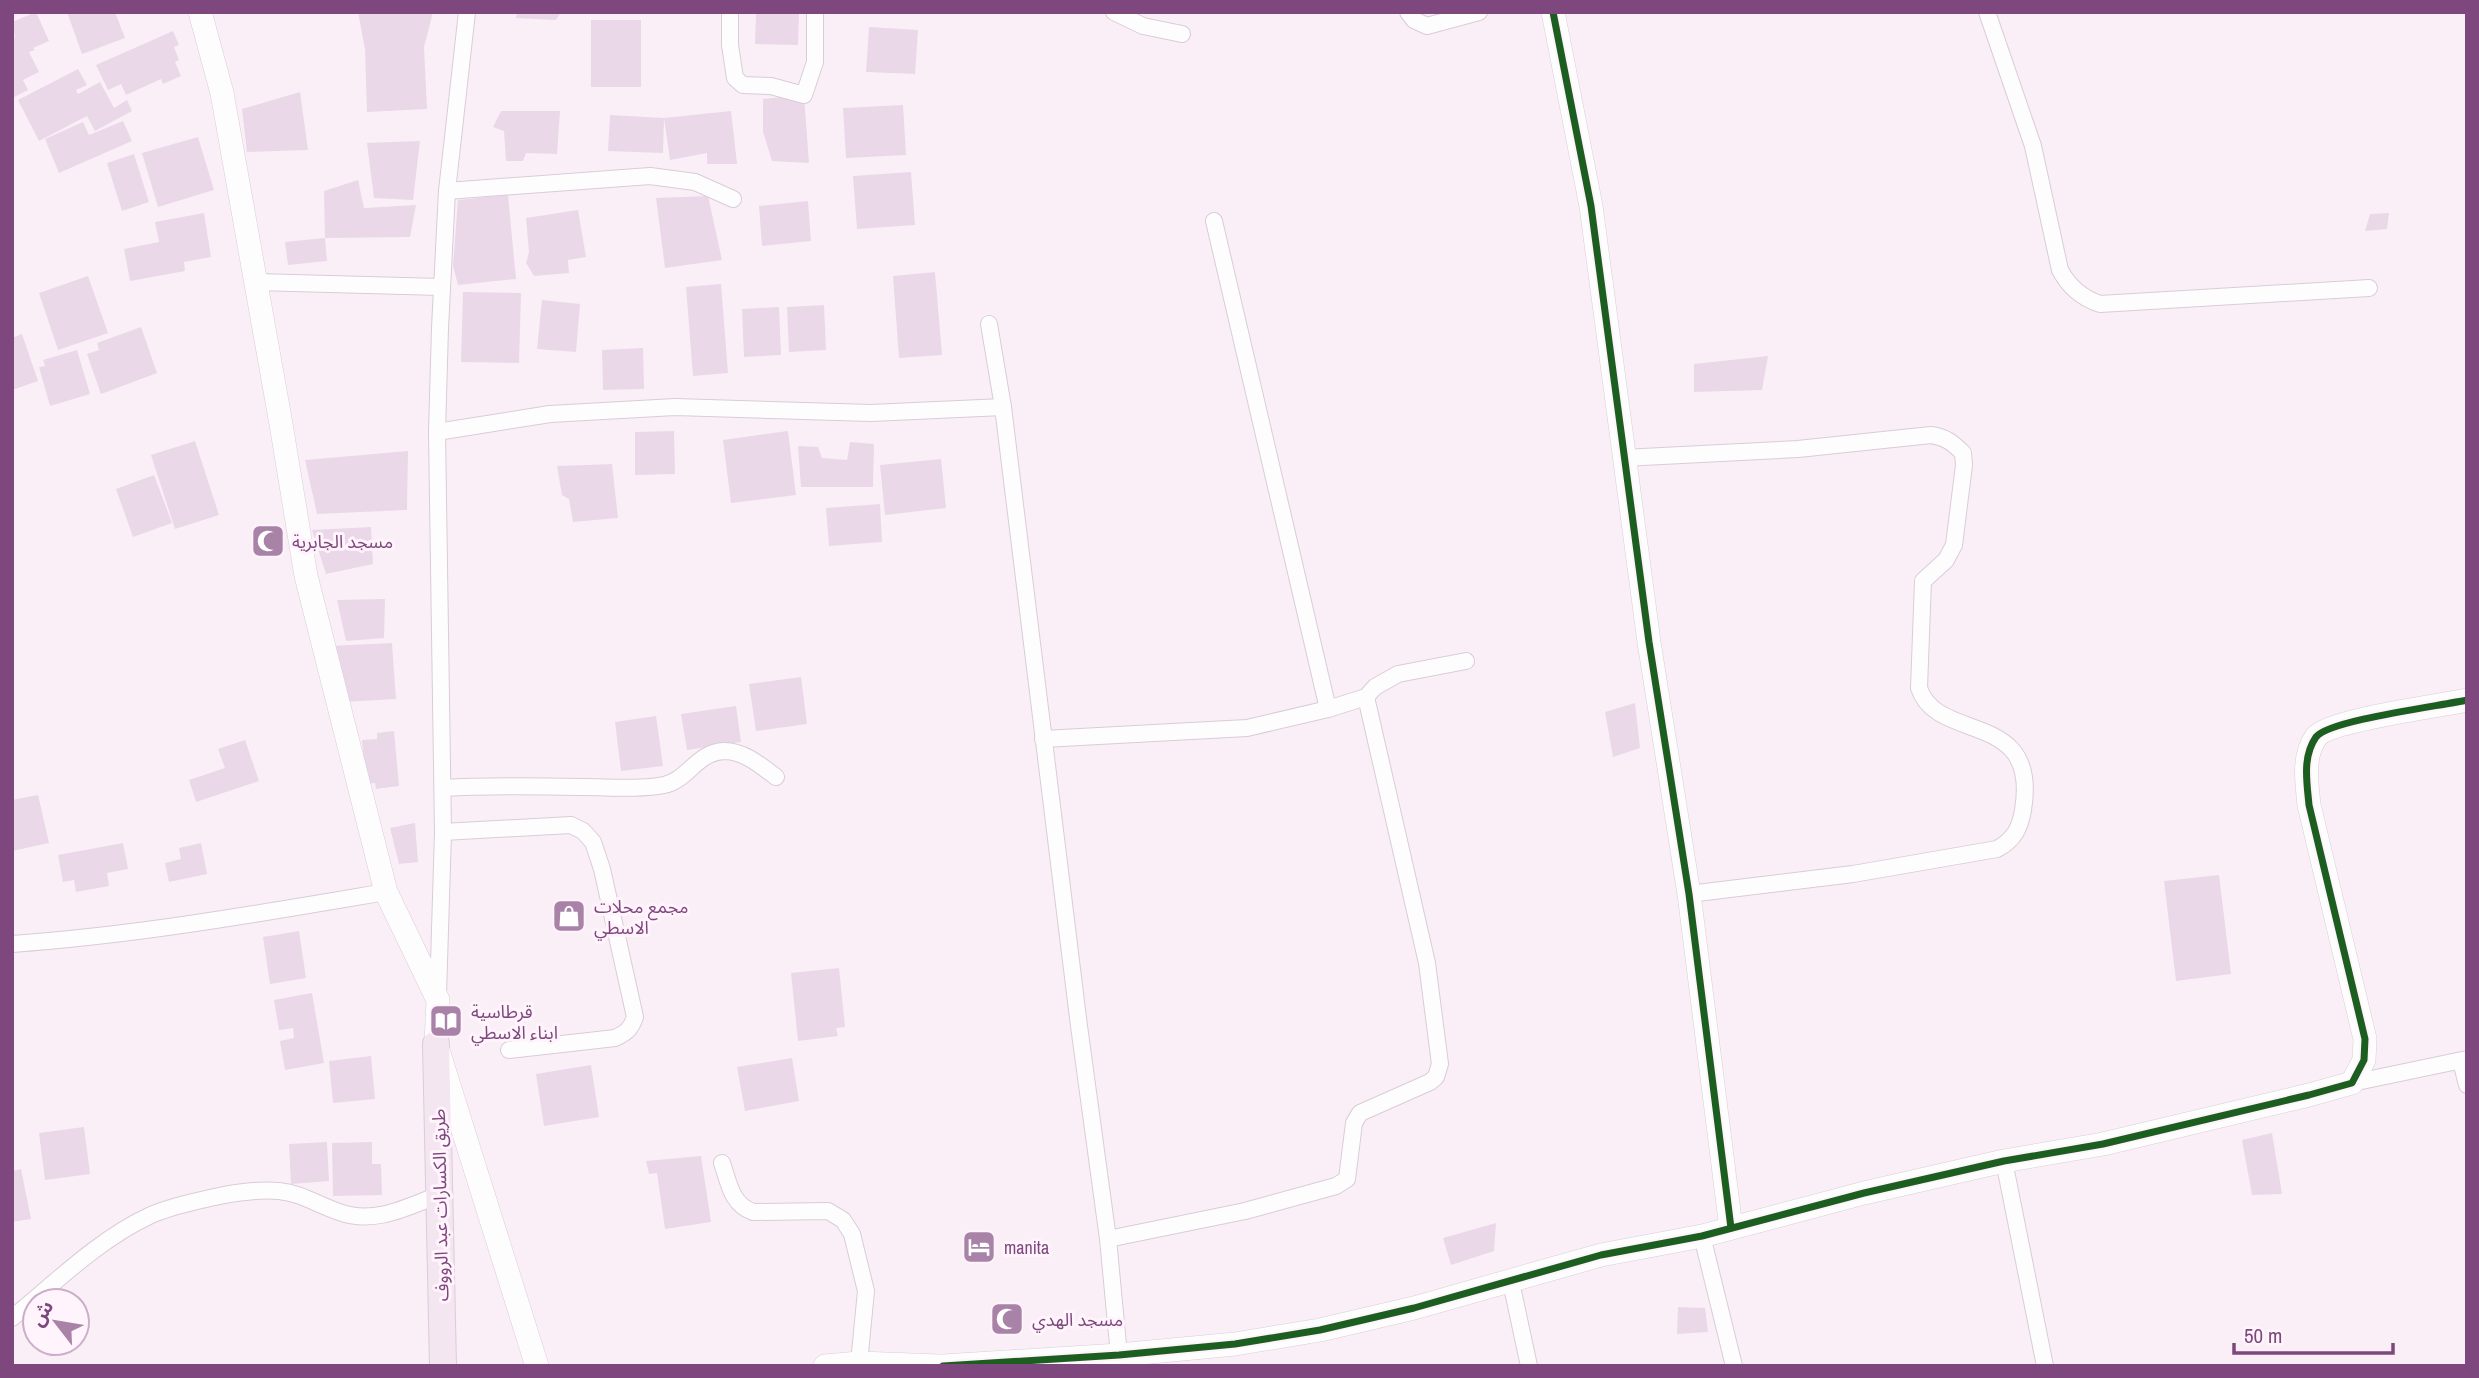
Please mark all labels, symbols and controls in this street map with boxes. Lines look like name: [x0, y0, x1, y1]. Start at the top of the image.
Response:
mosque icon: مسجد الجابرية: [249, 522, 287, 560]
place label: مسجد الجابرية: [292, 529, 393, 554]
place label: مجمع محلات الاسطي: [594, 894, 689, 941]
shop icon: مجمع محلات الاسطي: [550, 897, 588, 935]
place label: قرطاسية ابناء الاسطي: [471, 999, 558, 1046]
library icon: قرطاسية ابناء الاسطي: [427, 1002, 465, 1040]
street label: طريق الكسارات عبد الرووف: [426, 1108, 454, 1302]
hotel icon: manita: [960, 1228, 998, 1266]
place label: manita: [1004, 1235, 1049, 1260]
north arrow: [21, 1287, 91, 1357]
text: ش: [24, 1295, 59, 1331]
mosque icon: مسجد الهدي: [988, 1300, 1026, 1338]
place label: مسجد الهدي: [1032, 1307, 1123, 1333]
scale bar: [2234, 1312, 2393, 1356]
text: 50 m: [2244, 1321, 2282, 1350]

